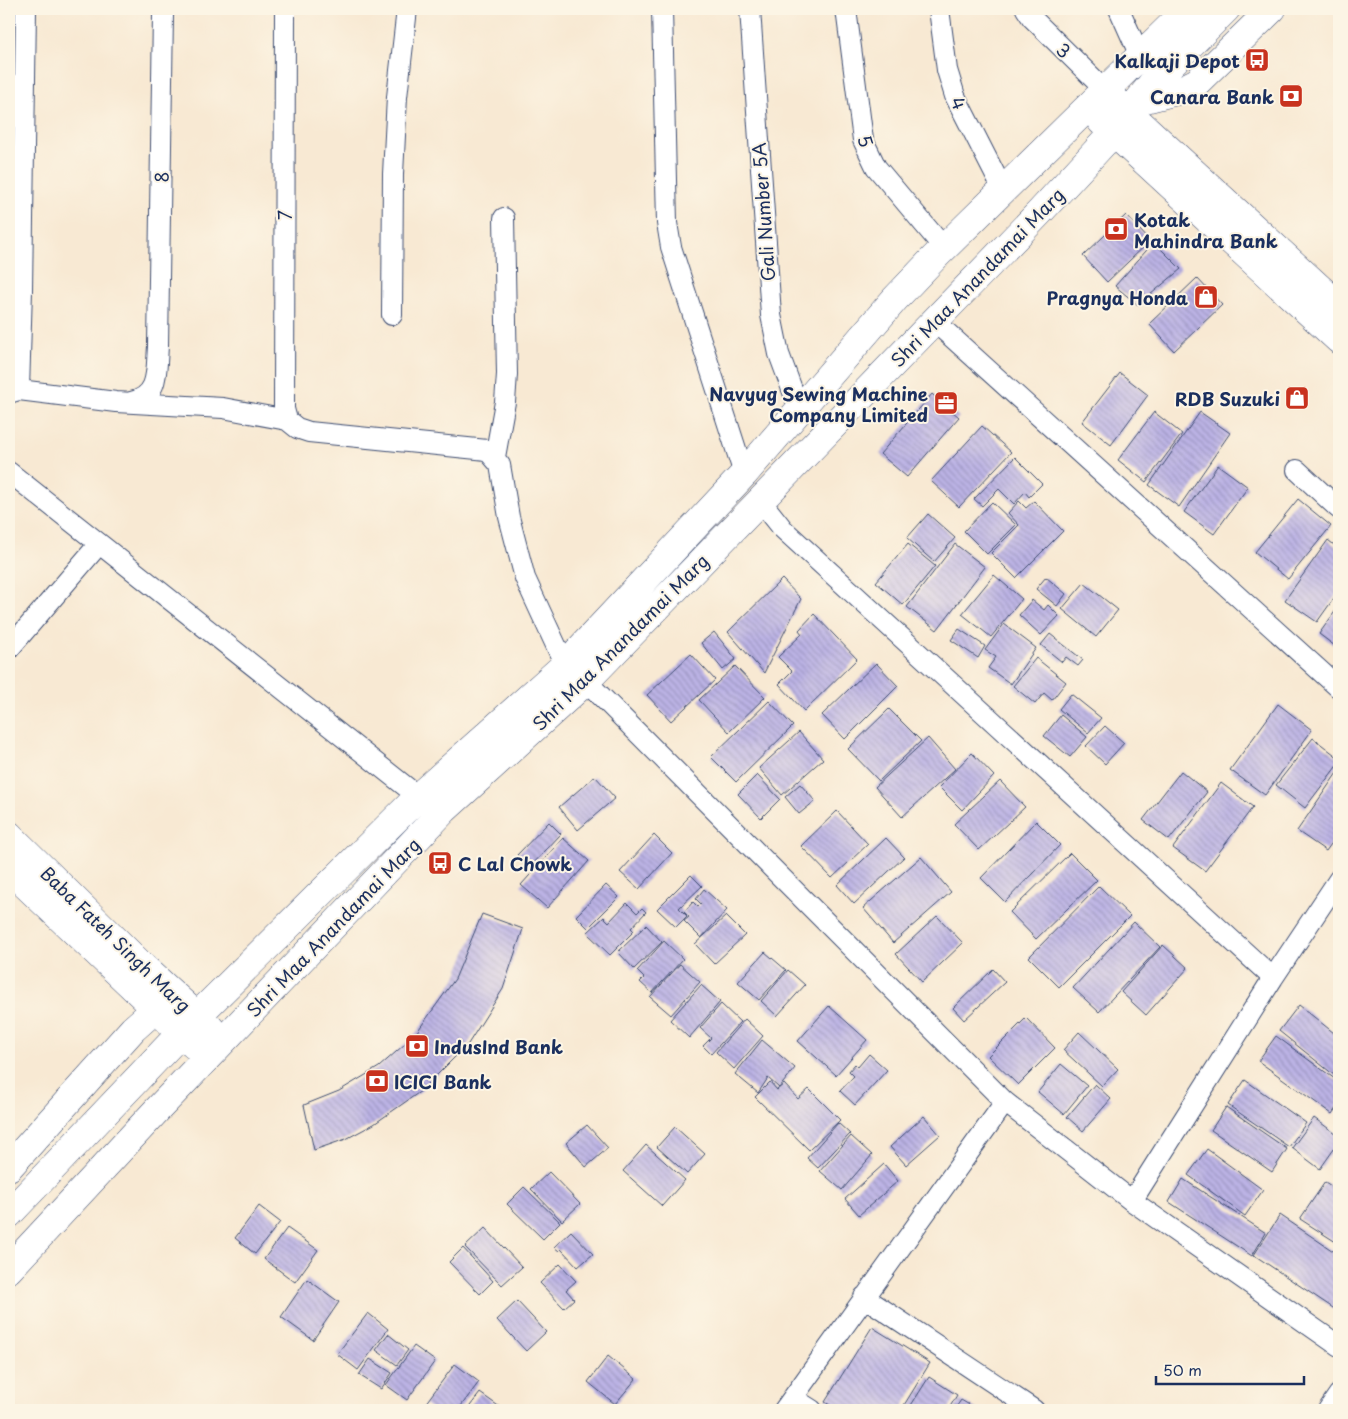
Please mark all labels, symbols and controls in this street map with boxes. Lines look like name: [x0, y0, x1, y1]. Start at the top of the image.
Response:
street label: 3: [1050, 36, 1078, 64]
place label: Kalkaji Depot: [1115, 47, 1240, 74]
bus stop icon: Kalkaji Depot: [1244, 47, 1270, 73]
place label: Canara Bank: [1150, 83, 1274, 110]
bank icon: Canara Bank: [1278, 83, 1304, 109]
street label: 4: [944, 92, 974, 114]
street label: 5: [851, 132, 881, 150]
street label: Gali Number 5A: [745, 141, 781, 282]
street label: 8: [147, 171, 175, 183]
street label: Shri Maa Anandamai Marg: [884, 181, 1070, 373]
place label: Kotak Mahindra Bank: [1134, 206, 1278, 254]
street label: 7: [271, 210, 298, 220]
bank icon: Kotak Mahindra Bank: [1103, 216, 1129, 242]
place label: Pragnya Honda: [1047, 284, 1189, 311]
shop icon: Pragnya Honda: [1193, 284, 1219, 310]
place label: Navyug Sewing Machine Company Limited: [709, 380, 928, 428]
place label: RDB Suzuki: [1175, 385, 1280, 412]
shop icon: RDB Suzuki: [1284, 385, 1310, 411]
office icon: Navyug Sewing Machine Company Limited: [933, 390, 959, 416]
street label: Shri Maa Anandamai Marg: [526, 548, 714, 736]
street label: Shri Maa Anandamai Marg: [240, 831, 426, 1023]
bus stop icon: C Lal Chowk: [427, 850, 453, 876]
place label: C Lal Chowk: [458, 850, 572, 877]
street label: Baba Fateh Singh Marg: [35, 860, 197, 1018]
bank icon: IndusInd Bank: [404, 1033, 430, 1059]
place label: IndusInd Bank: [434, 1033, 563, 1060]
bank icon: ICICI Bank: [364, 1068, 390, 1094]
place label: ICICI Bank: [394, 1068, 492, 1095]
scale bar: [1156, 1354, 1303, 1386]
text: 50 m: [1163, 1358, 1202, 1381]

